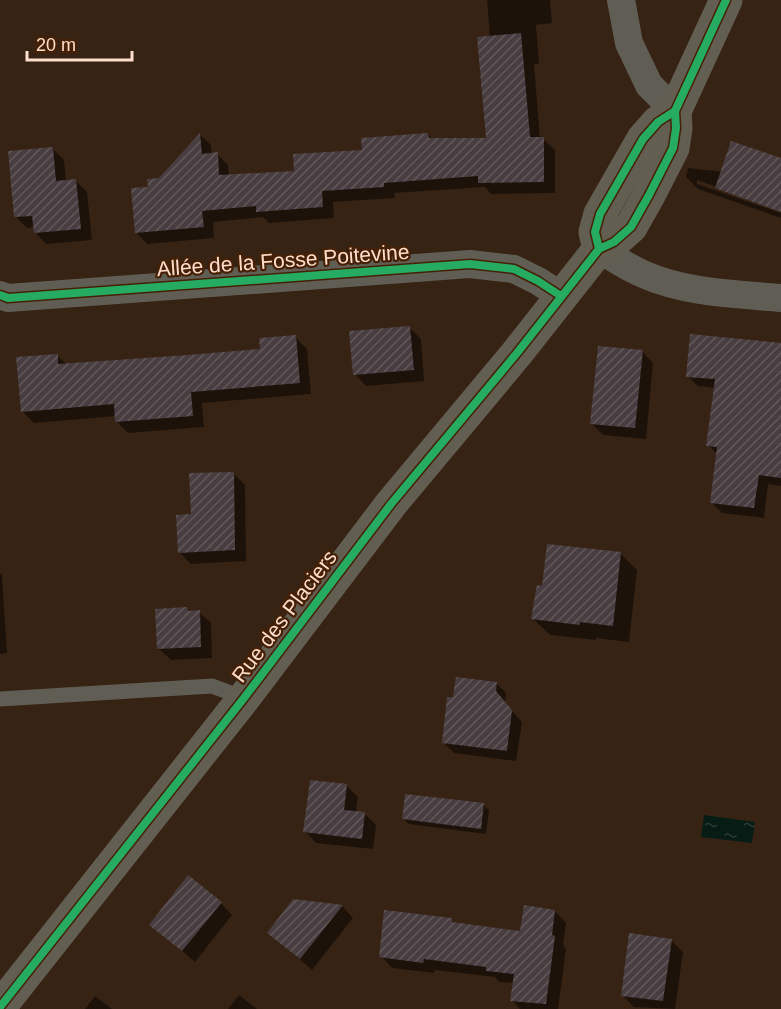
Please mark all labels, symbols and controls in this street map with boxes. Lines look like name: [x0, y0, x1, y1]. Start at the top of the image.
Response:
scale bar: [27, 24, 132, 62]
text: 20 m: [36, 35, 76, 55]
street label: Allée de la Fosse Poitevine: [156, 240, 410, 280]
street label: Rue des Placiers: [227, 546, 341, 686]

